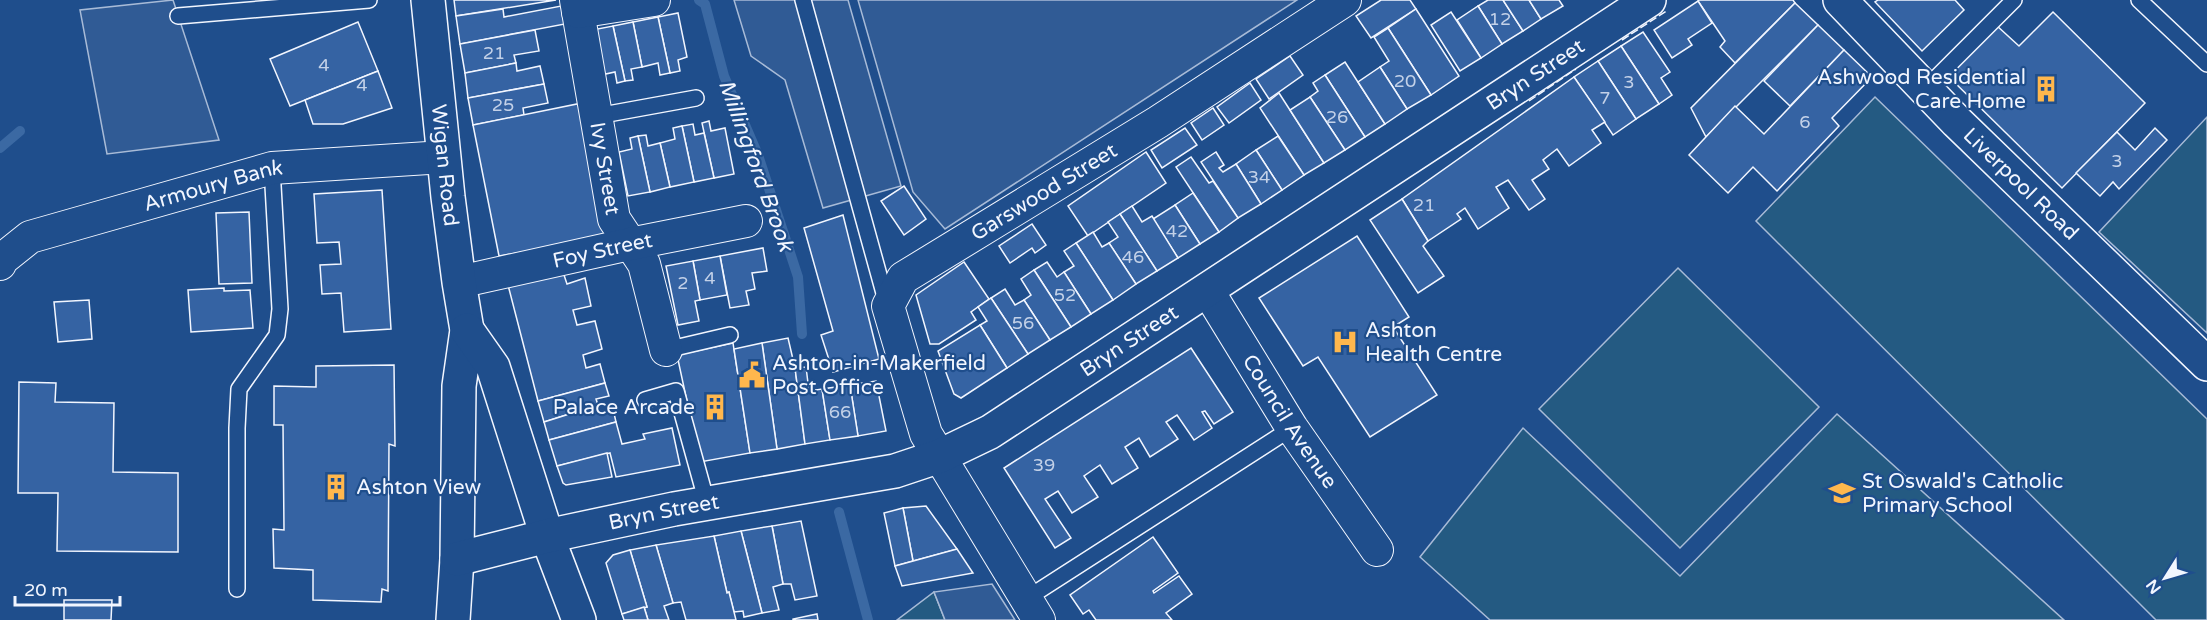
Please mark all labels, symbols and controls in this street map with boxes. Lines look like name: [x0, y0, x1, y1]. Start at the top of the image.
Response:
house number: 12: [1489, 8, 1511, 30]
street label: Bryn Street: [1482, 34, 1589, 116]
house number: 21: [483, 42, 505, 64]
house number: 4: [318, 54, 330, 76]
place label: Ashwood Residential Care Home: [1817, 65, 2026, 114]
house number: 20: [1394, 70, 1416, 92]
house number: 3: [1623, 71, 1635, 93]
house number: 4: [356, 74, 368, 96]
building icon: Ashwood Residential Care Home: [2031, 74, 2061, 104]
water label: Millingford Brook: [713, 76, 800, 257]
house number: 7: [1599, 87, 1611, 109]
house number: 25: [492, 94, 514, 116]
street label: Wigan Road: [426, 103, 464, 228]
house number: 26: [1326, 106, 1348, 128]
house number: 6: [1799, 111, 1811, 133]
street label: Ivy Street: [584, 120, 625, 217]
street label: Liverpool Road: [1958, 123, 2083, 246]
street label: Garswood Street: [966, 138, 1122, 246]
house number: 3: [2111, 150, 2123, 172]
street label: Armoury Bank: [141, 155, 284, 217]
house number: 34: [1248, 166, 1270, 188]
house number: 21: [1413, 194, 1435, 216]
house number: 42: [1166, 220, 1188, 242]
street label: Foy Street: [550, 228, 655, 274]
house number: 46: [1122, 246, 1144, 268]
house number: 4: [704, 267, 716, 289]
house number: 2: [677, 272, 689, 294]
house number: 52: [1054, 284, 1076, 306]
street label: Bryn Street: [1075, 300, 1183, 383]
house number: 56: [1012, 312, 1034, 334]
place label: Ashton Health Centre: [1365, 318, 1502, 367]
hospital icon: Ashton Health Centre: [1330, 327, 1360, 357]
street label: Council Avenue: [1237, 350, 1342, 494]
place label: Ashton-in-Makerfield Post Office: [772, 351, 986, 400]
public building icon: Ashton-in-Makerfield Post Office: [737, 360, 767, 390]
building icon: Palace Arcade: [700, 392, 730, 422]
place label: Palace Arcade: [553, 395, 695, 420]
house number: 66: [829, 401, 851, 423]
house number: 39: [1033, 454, 1055, 476]
place label: St Oswald's Catholic Primary School: [1862, 469, 2063, 518]
building icon: Ashton View: [321, 472, 351, 502]
place label: Ashton View: [356, 475, 482, 500]
school or university icon: St Oswald's Catholic Primary School: [1827, 478, 1857, 508]
street label: Bryn Street: [606, 489, 721, 536]
north arrow: [2135, 548, 2195, 608]
scale bar: [15, 569, 120, 607]
text: N: [2142, 575, 2166, 598]
text: 20 m: [24, 579, 68, 601]

